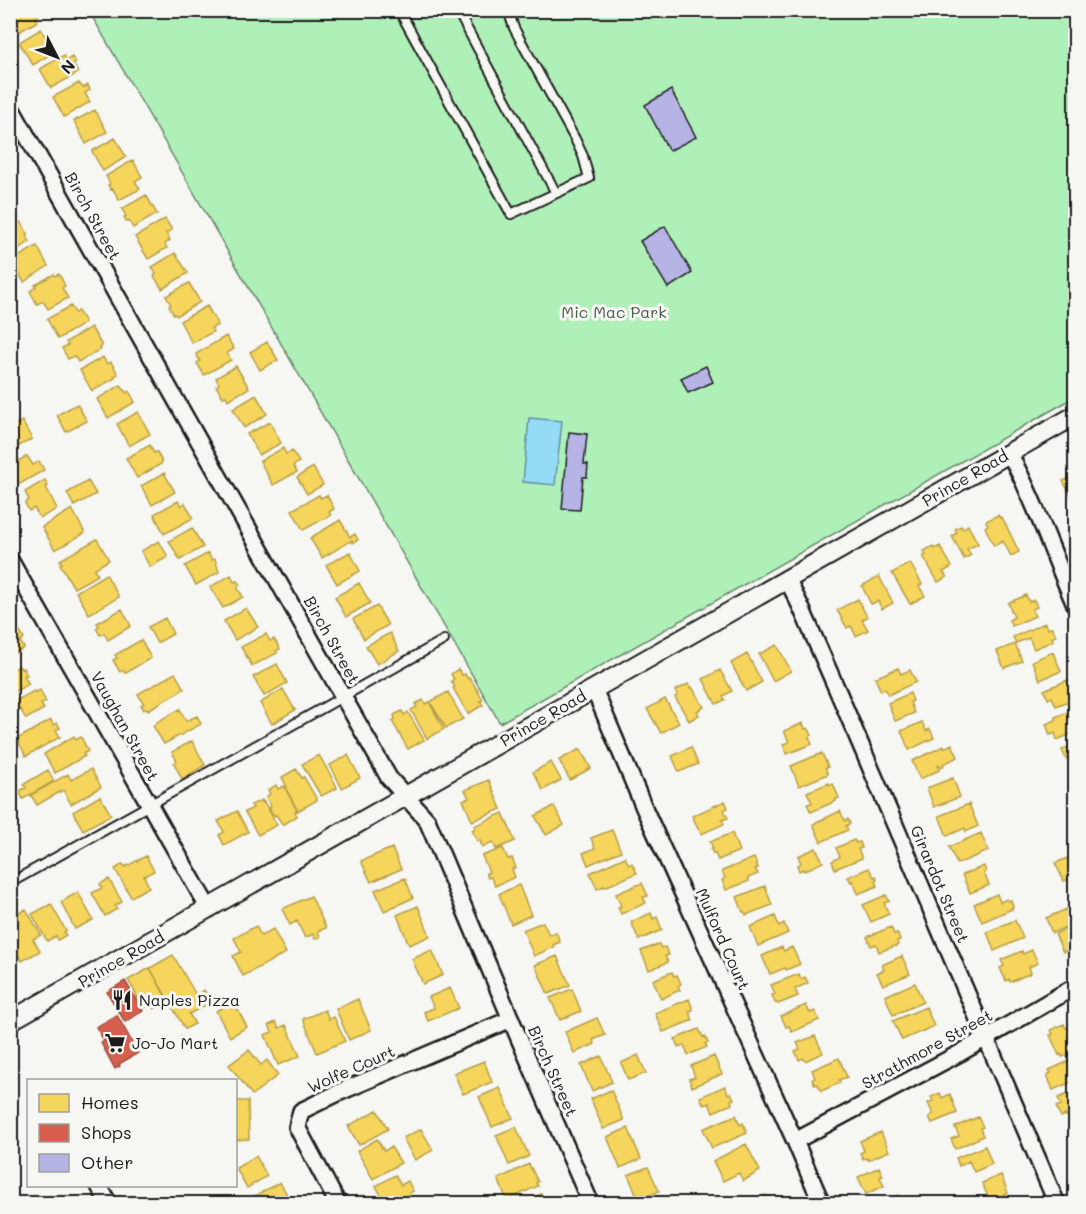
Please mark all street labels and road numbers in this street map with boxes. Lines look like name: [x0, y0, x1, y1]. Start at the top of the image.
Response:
street label: Birch Street: [61, 168, 126, 263]
street label: Prince Road: [918, 445, 1012, 511]
street label: Birch Street: [300, 592, 365, 687]
street label: Vaughan Street: [87, 667, 164, 784]
street label: Prince Road: [496, 685, 590, 751]
street label: Girardot Street: [906, 822, 975, 946]
street label: Mulford Court: [692, 885, 755, 993]
street label: Prince Road: [74, 926, 168, 992]
street label: Strathmore Street: [858, 1004, 996, 1093]
street label: Birch Street: [524, 1022, 583, 1120]
street label: Wolfe Court: [304, 1040, 398, 1097]

